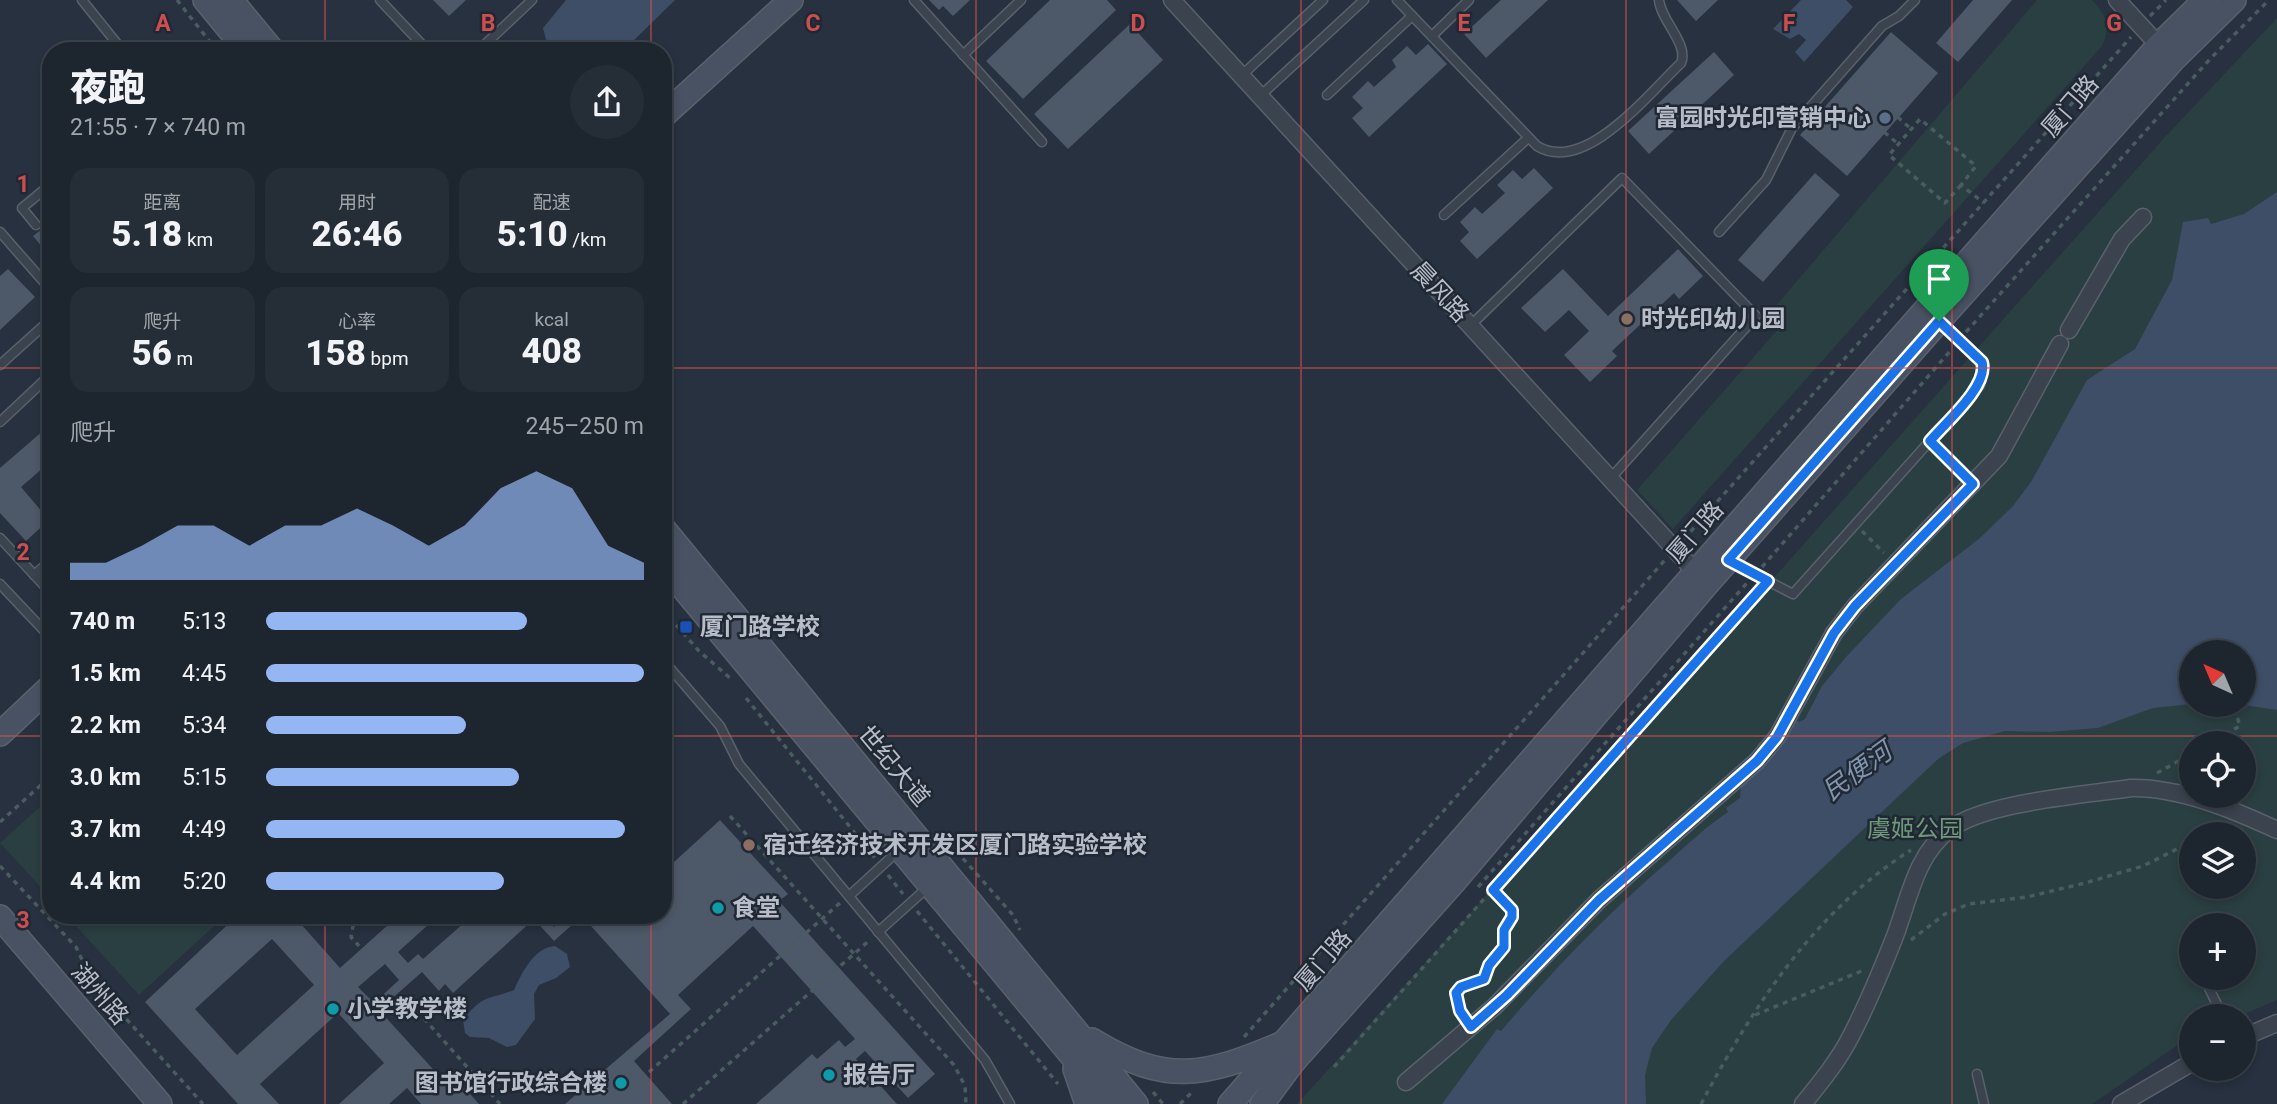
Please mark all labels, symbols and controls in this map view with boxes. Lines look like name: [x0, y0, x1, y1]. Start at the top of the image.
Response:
text: A: [155, 10, 171, 37]
text: B: [481, 10, 495, 37]
text: C: [805, 10, 821, 37]
text: D: [1131, 10, 1145, 37]
text: E: [1458, 10, 1471, 37]
text: F: [1783, 10, 1796, 37]
text: G: [2106, 10, 2122, 37]
button: share: [570, 65, 644, 139]
text: 夜跑: [70, 66, 146, 110]
street label: 厦门路: [2036, 70, 2104, 142]
place label: 富园时光印营销中心: [1655, 104, 1871, 132]
marker: 富园时光印营销中心: [1877, 110, 1893, 126]
text: 21:55 · 7 × 740 m: [70, 114, 246, 141]
text: 1: [16, 171, 30, 198]
text: 距离: [143, 191, 181, 214]
text: 用时: [338, 191, 376, 214]
text: 配速: [533, 191, 571, 214]
text: 5.18: [111, 214, 182, 255]
text: 26:46: [312, 214, 402, 255]
text: 5:10: [497, 214, 568, 255]
text: km: [182, 228, 213, 251]
text: /km: [568, 228, 606, 251]
pin: [1909, 249, 1969, 321]
street label: 晨风路: [1405, 256, 1475, 328]
icon: arrive: [1920, 260, 1958, 298]
place label: 时光印幼儿园: [1641, 305, 1785, 333]
text: kcal: [534, 308, 569, 331]
text: 爬升: [143, 310, 181, 333]
text: 心率: [338, 310, 376, 333]
marker: 时光印幼儿园: [1619, 311, 1635, 327]
text: 408: [521, 331, 582, 372]
text: 56: [131, 333, 172, 374]
text: 158: [305, 333, 366, 374]
text: m: [172, 347, 193, 370]
text: bpm: [366, 347, 409, 370]
text: 245–250 m: [525, 413, 644, 440]
text: 爬升: [70, 419, 116, 446]
street label: 厦门路: [1661, 496, 1729, 568]
text: 2: [16, 539, 30, 566]
text: 740 m: [70, 608, 135, 635]
text: 5:13: [182, 608, 226, 635]
place label: 厦门路学校: [700, 613, 820, 641]
marker: 厦门路学校: [678, 619, 694, 635]
north arrow: [2179, 640, 2256, 718]
map controls: [2179, 640, 2256, 1081]
text: 1.5 km: [70, 660, 141, 687]
text: 4:45: [182, 660, 226, 687]
text: 2.2 km: [70, 712, 141, 739]
text: 5:34: [182, 712, 226, 739]
street label: 世纪大道: [852, 720, 936, 812]
button: locate: [2179, 731, 2256, 808]
water label: 民便河: [1817, 733, 1901, 806]
text: 3.0 km: [70, 764, 141, 791]
text: 5:15: [182, 764, 226, 791]
park label: 虞姬公园: [1867, 815, 1963, 843]
text: 3.7 km: [70, 816, 141, 843]
text: 4:49: [182, 816, 226, 843]
button: layers: [2179, 822, 2256, 899]
place label: 宿迁经济技术开发区厦门路实验学校: [763, 831, 1147, 859]
marker: 宿迁经济技术开发区厦门路实验学校: [741, 837, 757, 853]
text: 4.4 km: [70, 868, 141, 895]
text: 5:20: [182, 868, 226, 895]
place label: 食堂: [732, 894, 780, 922]
marker: 食堂: [710, 900, 726, 916]
text: 3: [16, 907, 30, 934]
button: +: [2179, 913, 2256, 990]
street label: 厦门路: [1289, 924, 1357, 996]
street label: 湖州路: [66, 958, 134, 1030]
place label: 小学教学楼: [347, 995, 467, 1023]
marker: 小学教学楼: [325, 1001, 341, 1017]
button: −: [2179, 1004, 2256, 1081]
place label: 报告厅: [843, 1061, 915, 1089]
marker: 报告厅: [821, 1067, 837, 1083]
place label: 图书馆行政综合楼: [415, 1069, 607, 1097]
marker: 图书馆行政综合楼: [613, 1075, 629, 1091]

